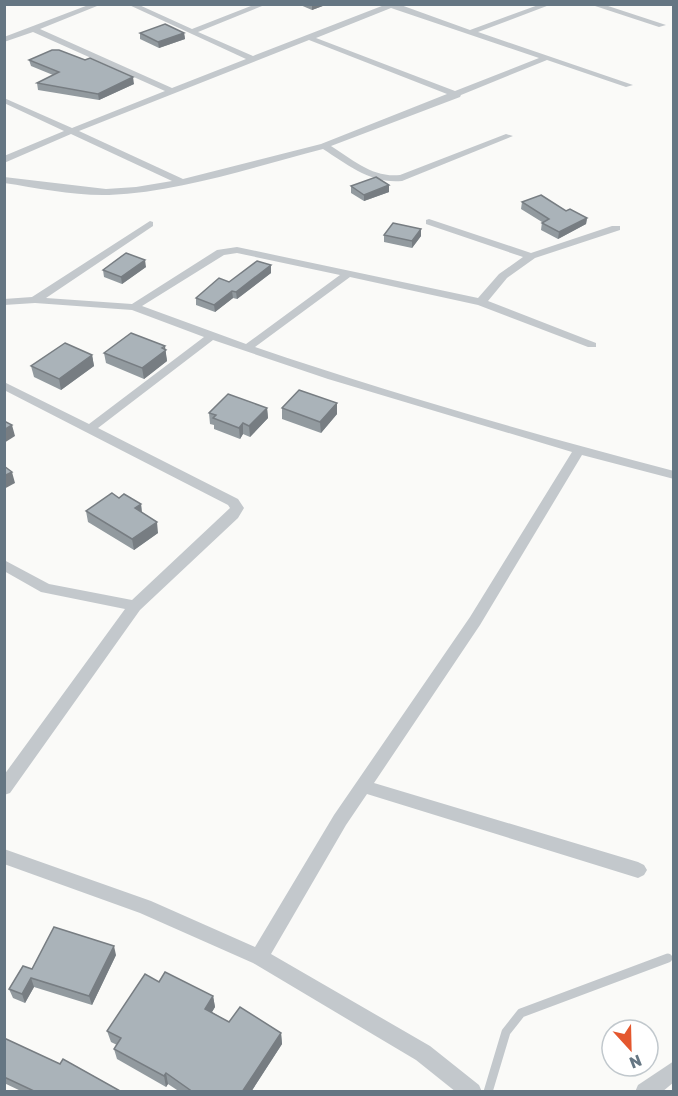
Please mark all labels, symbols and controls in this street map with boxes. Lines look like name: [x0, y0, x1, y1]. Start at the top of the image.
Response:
north arrow: [600, 1018, 660, 1078]
text: N: [627, 1050, 644, 1072]

